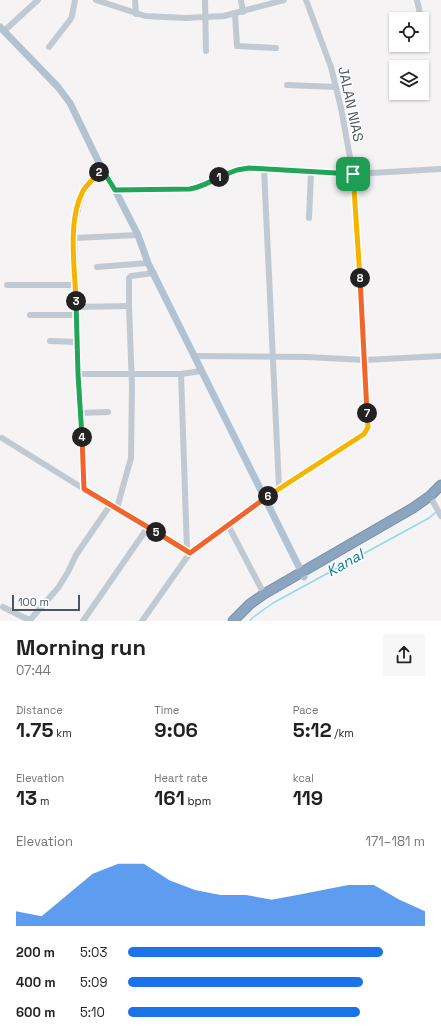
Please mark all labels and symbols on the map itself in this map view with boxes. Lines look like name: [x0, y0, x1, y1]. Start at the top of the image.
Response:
street label: JALAN NIAS: [334, 65, 368, 143]
pin: [336, 157, 370, 191]
pin: 2: [89, 162, 109, 182]
pin: 1: [209, 167, 229, 187]
pin: 8: [350, 268, 370, 288]
pin: 3: [66, 291, 86, 311]
pin: 7: [357, 403, 377, 423]
pin: 4: [72, 427, 92, 447]
pin: 6: [258, 486, 278, 506]
pin: 5: [146, 522, 166, 542]
water label: Kanal: [323, 544, 369, 580]
scale bar: [12, 593, 80, 612]

